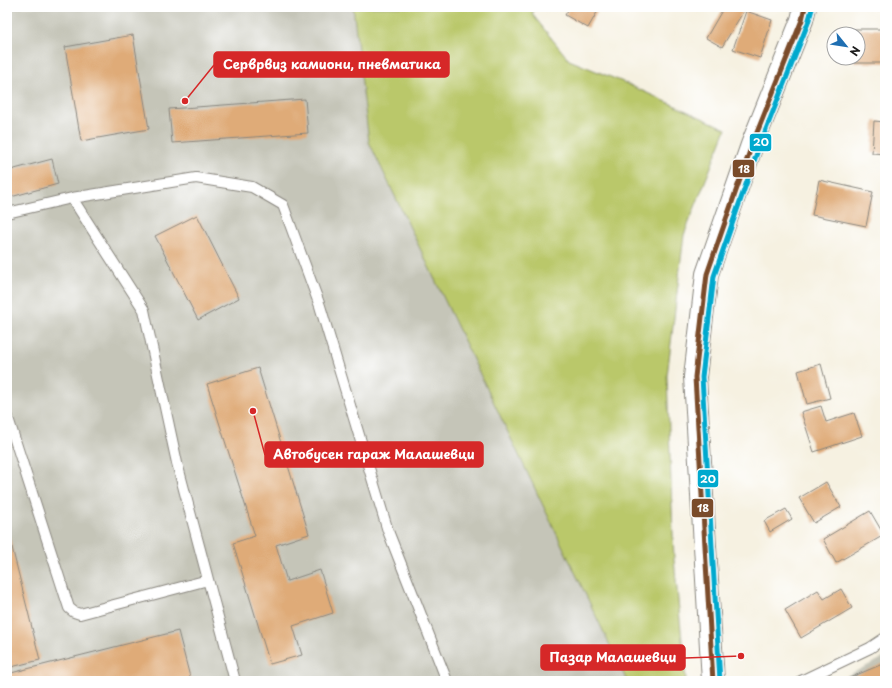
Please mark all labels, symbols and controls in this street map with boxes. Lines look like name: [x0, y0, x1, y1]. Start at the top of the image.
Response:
north arrow: [826, 26, 866, 66]
text: N: [845, 43, 865, 60]
callout: Серврвиз камиони, пневматика: [214, 52, 449, 77]
text: Серврвиз камиони, пневматика: [223, 54, 441, 73]
line badge: 20: [749, 133, 772, 152]
text: 20: [753, 133, 769, 150]
line badge: 18: [732, 159, 755, 178]
text: 18: [738, 160, 750, 177]
callout: Автобусен гараж Малашевци: [265, 442, 483, 467]
text: Автобусен гараж Малашевци: [273, 444, 475, 463]
line badge: 20: [697, 469, 719, 488]
text: 20: [700, 470, 716, 487]
line badge: 18: [691, 498, 714, 518]
text: 18: [697, 499, 709, 516]
callout: Пазар Малашевци: [541, 645, 685, 670]
text: Пазар Малашевци: [550, 647, 676, 666]

